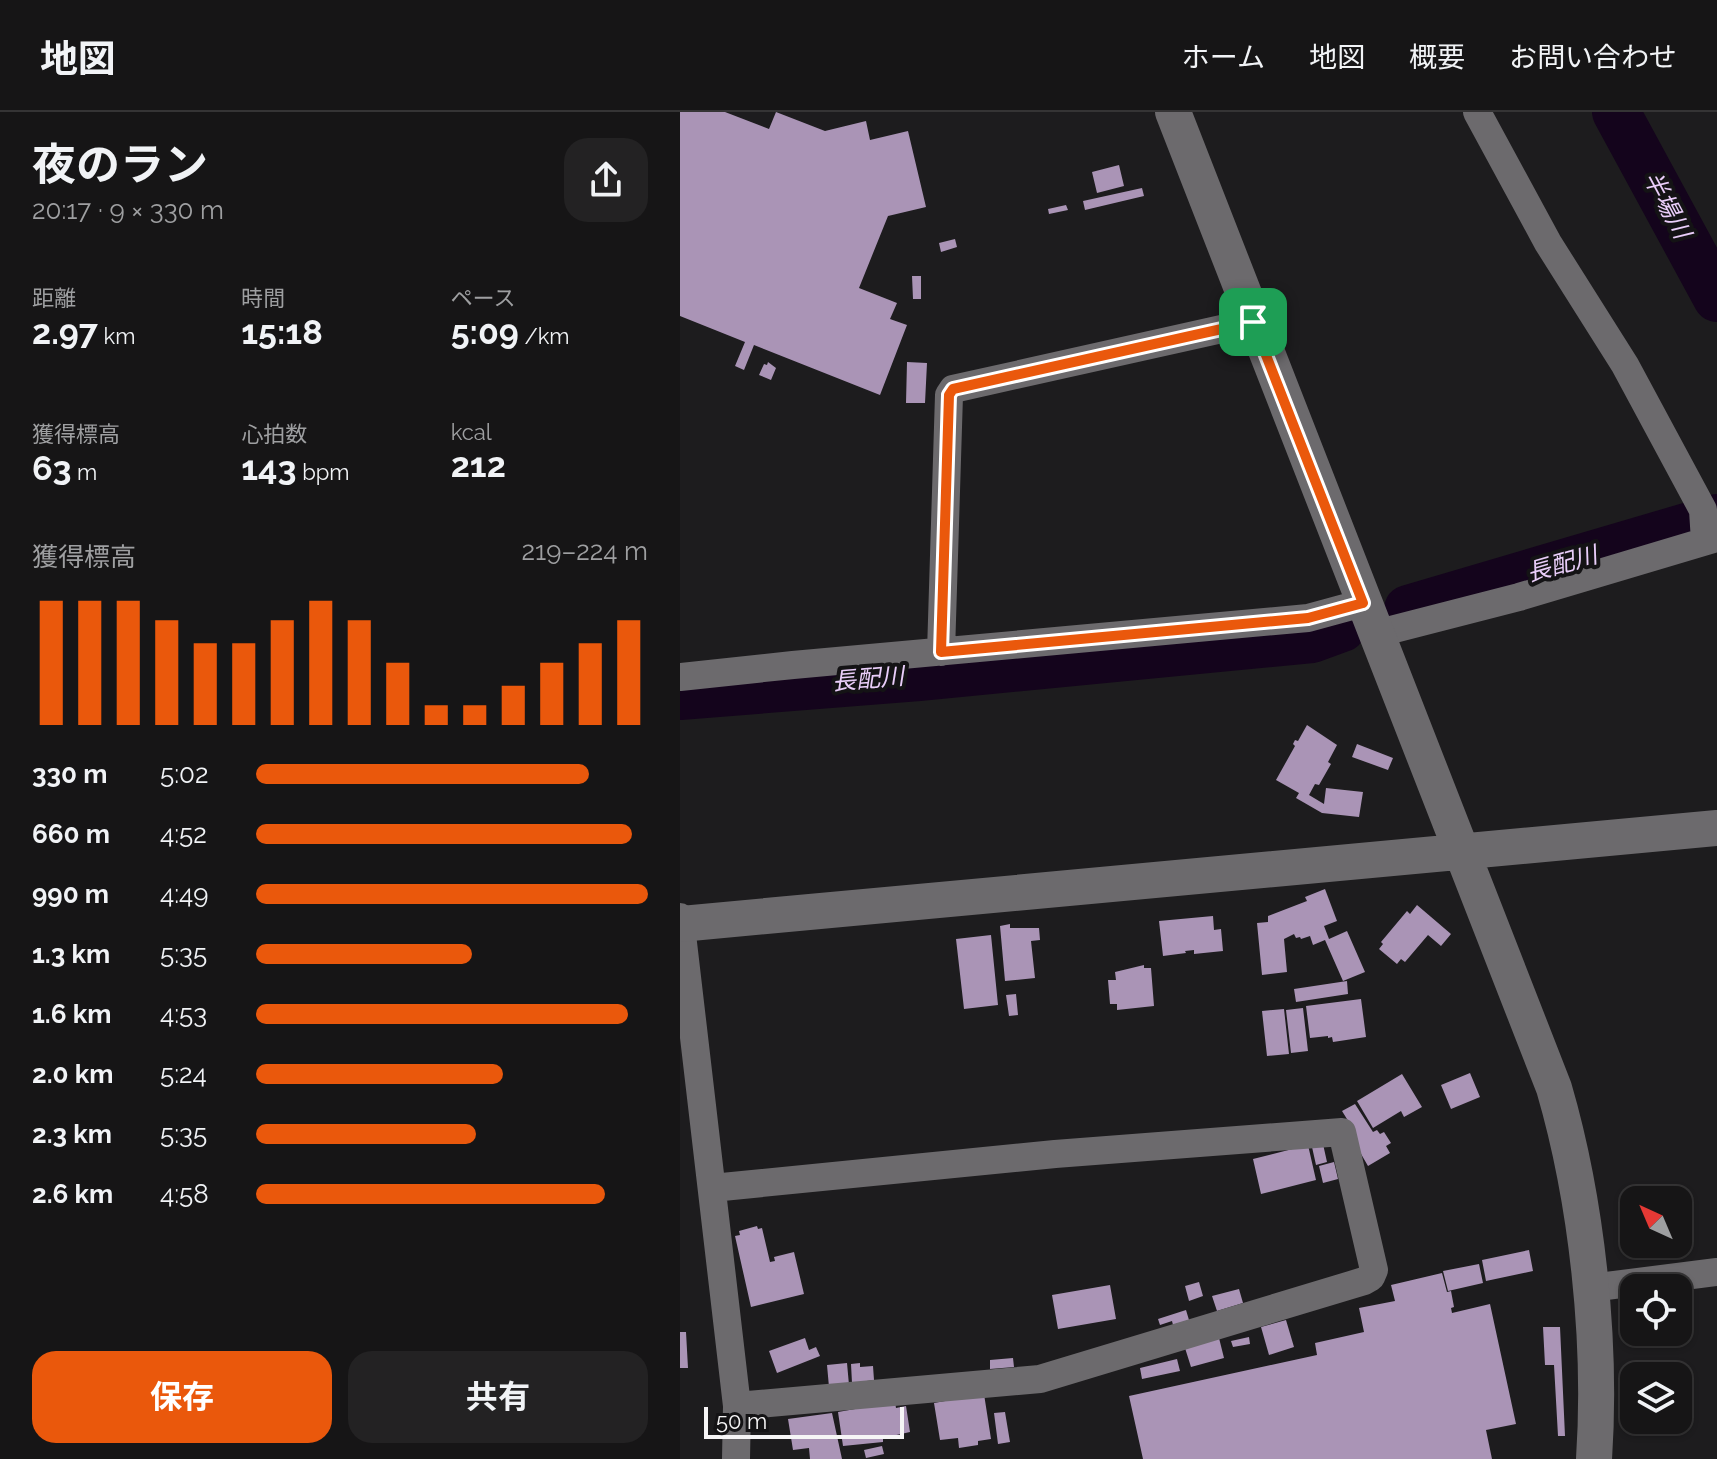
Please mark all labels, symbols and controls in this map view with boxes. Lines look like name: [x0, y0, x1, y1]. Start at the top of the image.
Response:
text: 地図: [40, 36, 116, 81]
text: ホーム: [1182, 41, 1265, 74]
text: 地図: [1309, 41, 1365, 74]
text: 概要: [1409, 41, 1465, 74]
text: お問い合わせ: [1509, 41, 1677, 74]
button: share: [564, 138, 648, 222]
text: 夜のラン: [32, 139, 208, 190]
water label: 半場川: [1638, 166, 1699, 246]
text: 20:17 · 9 × 330 m: [32, 195, 224, 225]
text: 距離: [32, 285, 76, 311]
text: 時間: [241, 285, 285, 311]
text: ペース: [451, 285, 516, 311]
pin: [1219, 288, 1287, 356]
icon: arrive: [1231, 300, 1275, 344]
text: 2.97: [32, 312, 98, 352]
text: 15:18: [241, 312, 323, 352]
text: 5:09: [451, 312, 519, 352]
text: km: [98, 323, 135, 349]
text: /km: [519, 323, 570, 349]
text: kcal: [451, 419, 492, 445]
text: 獲得標高: [32, 421, 120, 447]
text: 心拍数: [241, 421, 307, 447]
text: 212: [451, 445, 506, 485]
text: 63: [32, 448, 71, 488]
text: 143: [241, 448, 297, 488]
text: m: [71, 459, 97, 485]
text: bpm: [297, 459, 350, 485]
text: 219–224 m: [522, 536, 648, 566]
water label: 長配川: [1523, 539, 1603, 587]
text: 獲得標高: [32, 542, 136, 572]
water label: 長配川: [831, 661, 908, 696]
text: 330 m: [32, 759, 107, 789]
text: 5:02: [160, 759, 209, 789]
text: 660 m: [32, 819, 110, 849]
text: 4:52: [160, 819, 207, 849]
text: 990 m: [32, 879, 109, 909]
text: 4:49: [160, 879, 209, 909]
text: 1.3 km: [32, 939, 110, 969]
text: 5:35: [160, 939, 207, 969]
text: 1.6 km: [32, 999, 111, 1029]
text: 4:53: [160, 999, 207, 1029]
text: 2.0 km: [32, 1059, 113, 1089]
text: 5:24: [160, 1059, 207, 1089]
text: 2.3 km: [32, 1119, 112, 1149]
text: 5:35: [160, 1119, 207, 1149]
text: 2.6 km: [32, 1179, 113, 1209]
text: 4:58: [160, 1179, 209, 1209]
north arrow: [1620, 1186, 1692, 1258]
map controls: [1620, 1186, 1692, 1434]
button: locate: [1620, 1274, 1692, 1346]
button: 保存: [32, 1351, 332, 1443]
button: 共有: [348, 1351, 648, 1443]
button: layers: [1620, 1362, 1692, 1434]
scale bar: [704, 1403, 904, 1439]
text: 50 m: [716, 1408, 767, 1434]

